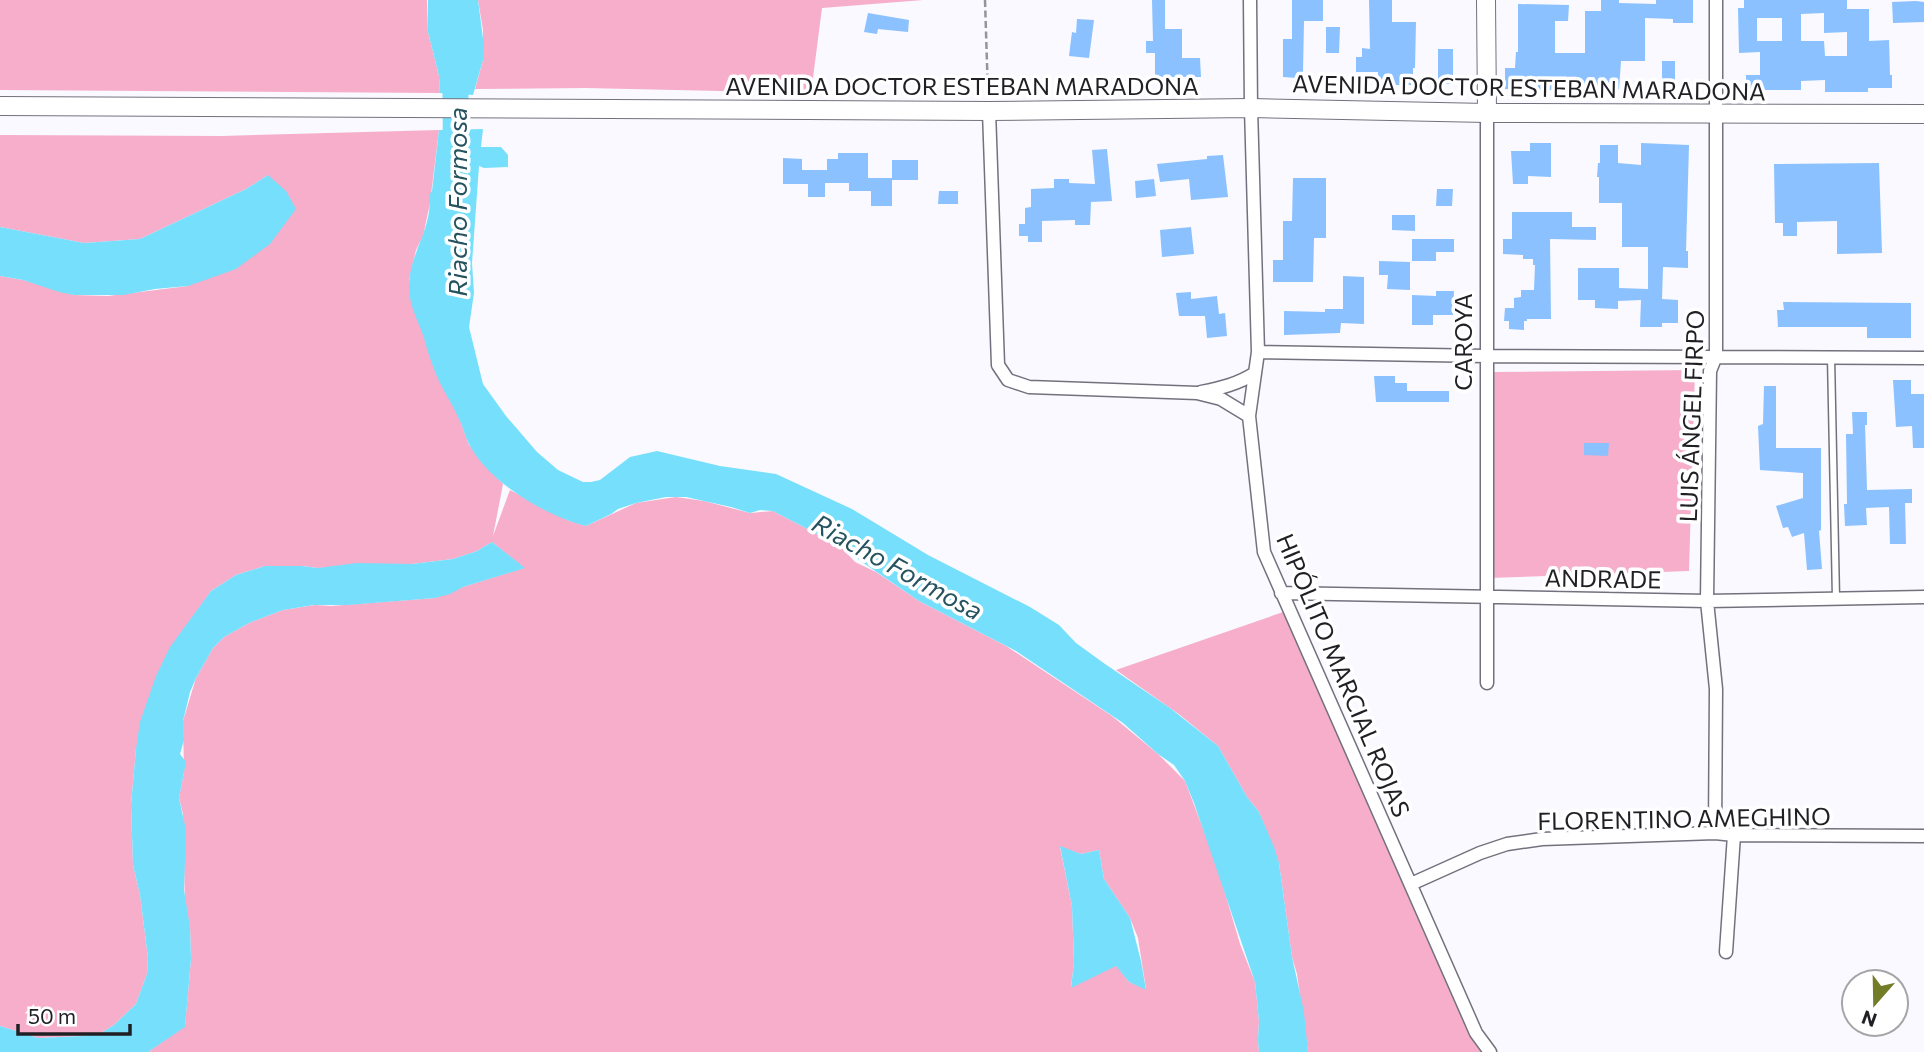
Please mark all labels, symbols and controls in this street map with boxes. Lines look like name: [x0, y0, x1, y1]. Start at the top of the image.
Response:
street label: AVENIDA DOCTOR ESTEBAN MARADONA: [1292, 68, 1766, 106]
street label: AVENIDA DOCTOR ESTEBAN MARADONA: [725, 71, 1199, 100]
water label: Riacho Formosa: [441, 107, 472, 297]
street label: CAROYA: [1448, 293, 1477, 391]
street label: LUIS ÁNGEL FIRPO: [1673, 309, 1709, 523]
water label: Riacho Formosa: [808, 506, 988, 626]
street label: HIPÓLITO MARCIAL ROJAS: [1271, 529, 1417, 821]
street label: ANDRADE: [1544, 562, 1662, 594]
street label: FLORENTINO AMEGHINO: [1537, 801, 1831, 835]
north arrow: [1840, 968, 1910, 1038]
scale bar: [18, 992, 130, 1036]
text: 50 m: [28, 1003, 76, 1028]
text: N: [1858, 1006, 1880, 1033]

